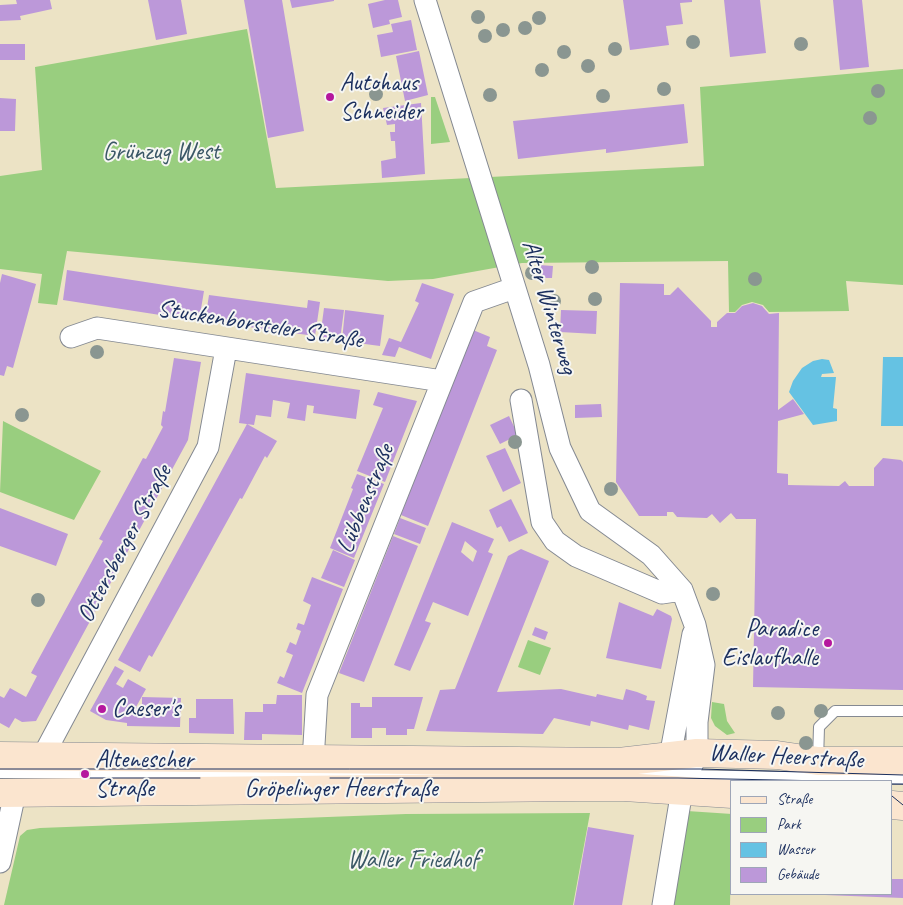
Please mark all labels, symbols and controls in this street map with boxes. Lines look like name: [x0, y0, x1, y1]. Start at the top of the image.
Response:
place label: Autohaus Schneider: [340, 68, 423, 127]
marker: Autohaus Schneider: [324, 91, 336, 103]
park label: Grünzug West: [103, 137, 219, 167]
street label: Alter Winterweg: [514, 237, 584, 377]
street label: Stuckenborsteler Straße: [155, 294, 365, 356]
street label: Lübbenstraße: [331, 440, 401, 558]
street label: Ottersberger Straße: [71, 460, 179, 628]
place label: Paradice Eislaufhalle: [722, 614, 818, 673]
marker: Paradice Eislaufhalle: [822, 637, 834, 649]
place label: Caeser's: [112, 694, 180, 724]
marker: Caeser's: [96, 703, 108, 715]
street label: Waller Heerstraße: [708, 738, 864, 776]
place label: Altenescher Straße: [95, 745, 193, 804]
marker: Altenescher Straße: [79, 768, 91, 780]
street label: Gröpelinger Heerstraße: [244, 774, 438, 804]
legend: [730, 780, 893, 895]
text: Straße: [777, 790, 812, 809]
text: Park: [777, 815, 801, 834]
text: Wasser: [777, 840, 815, 859]
park label: Waller Friedhof: [348, 845, 478, 875]
text: Gebäude: [777, 865, 819, 884]

